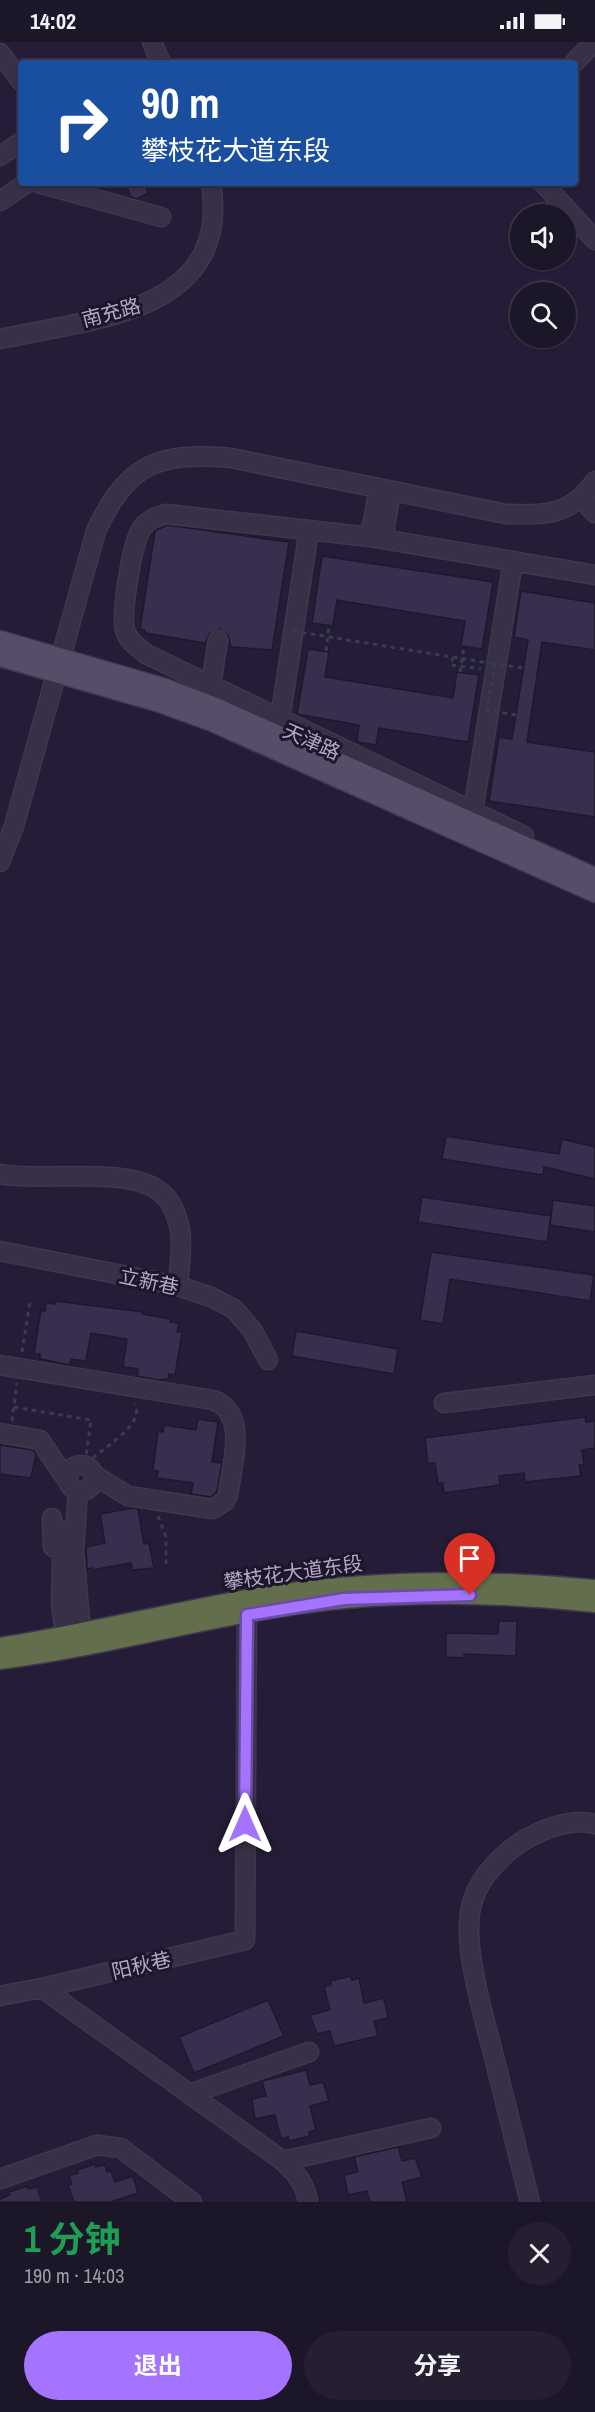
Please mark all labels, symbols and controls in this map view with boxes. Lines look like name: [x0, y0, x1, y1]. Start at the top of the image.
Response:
text: 14:02: [30, 6, 76, 36]
text: 90 m: [141, 75, 220, 131]
icon: right: [42, 84, 120, 162]
text: 攀枝花大道东段: [141, 132, 330, 168]
map controls: [510, 204, 576, 348]
button: sound: [510, 204, 576, 270]
button: search: [510, 282, 576, 348]
street label: 南充路: [79, 291, 143, 333]
street label: 天津路: [279, 716, 345, 766]
street label: 立新巷: [117, 1262, 181, 1300]
pin: [444, 1533, 495, 1595]
icon: arrive: [453, 1542, 486, 1575]
street label: 攀枝花大道东段: [222, 1549, 364, 1595]
position arrow: [213, 1792, 277, 1856]
street label: 阳秋巷: [109, 1945, 173, 1985]
text: 1 分钟: [24, 2215, 121, 2263]
button: close: [508, 2222, 571, 2285]
text: 190 m · 14:03: [24, 2262, 124, 2289]
button: 退出: [24, 2331, 292, 2400]
button: 分享: [304, 2331, 571, 2400]

